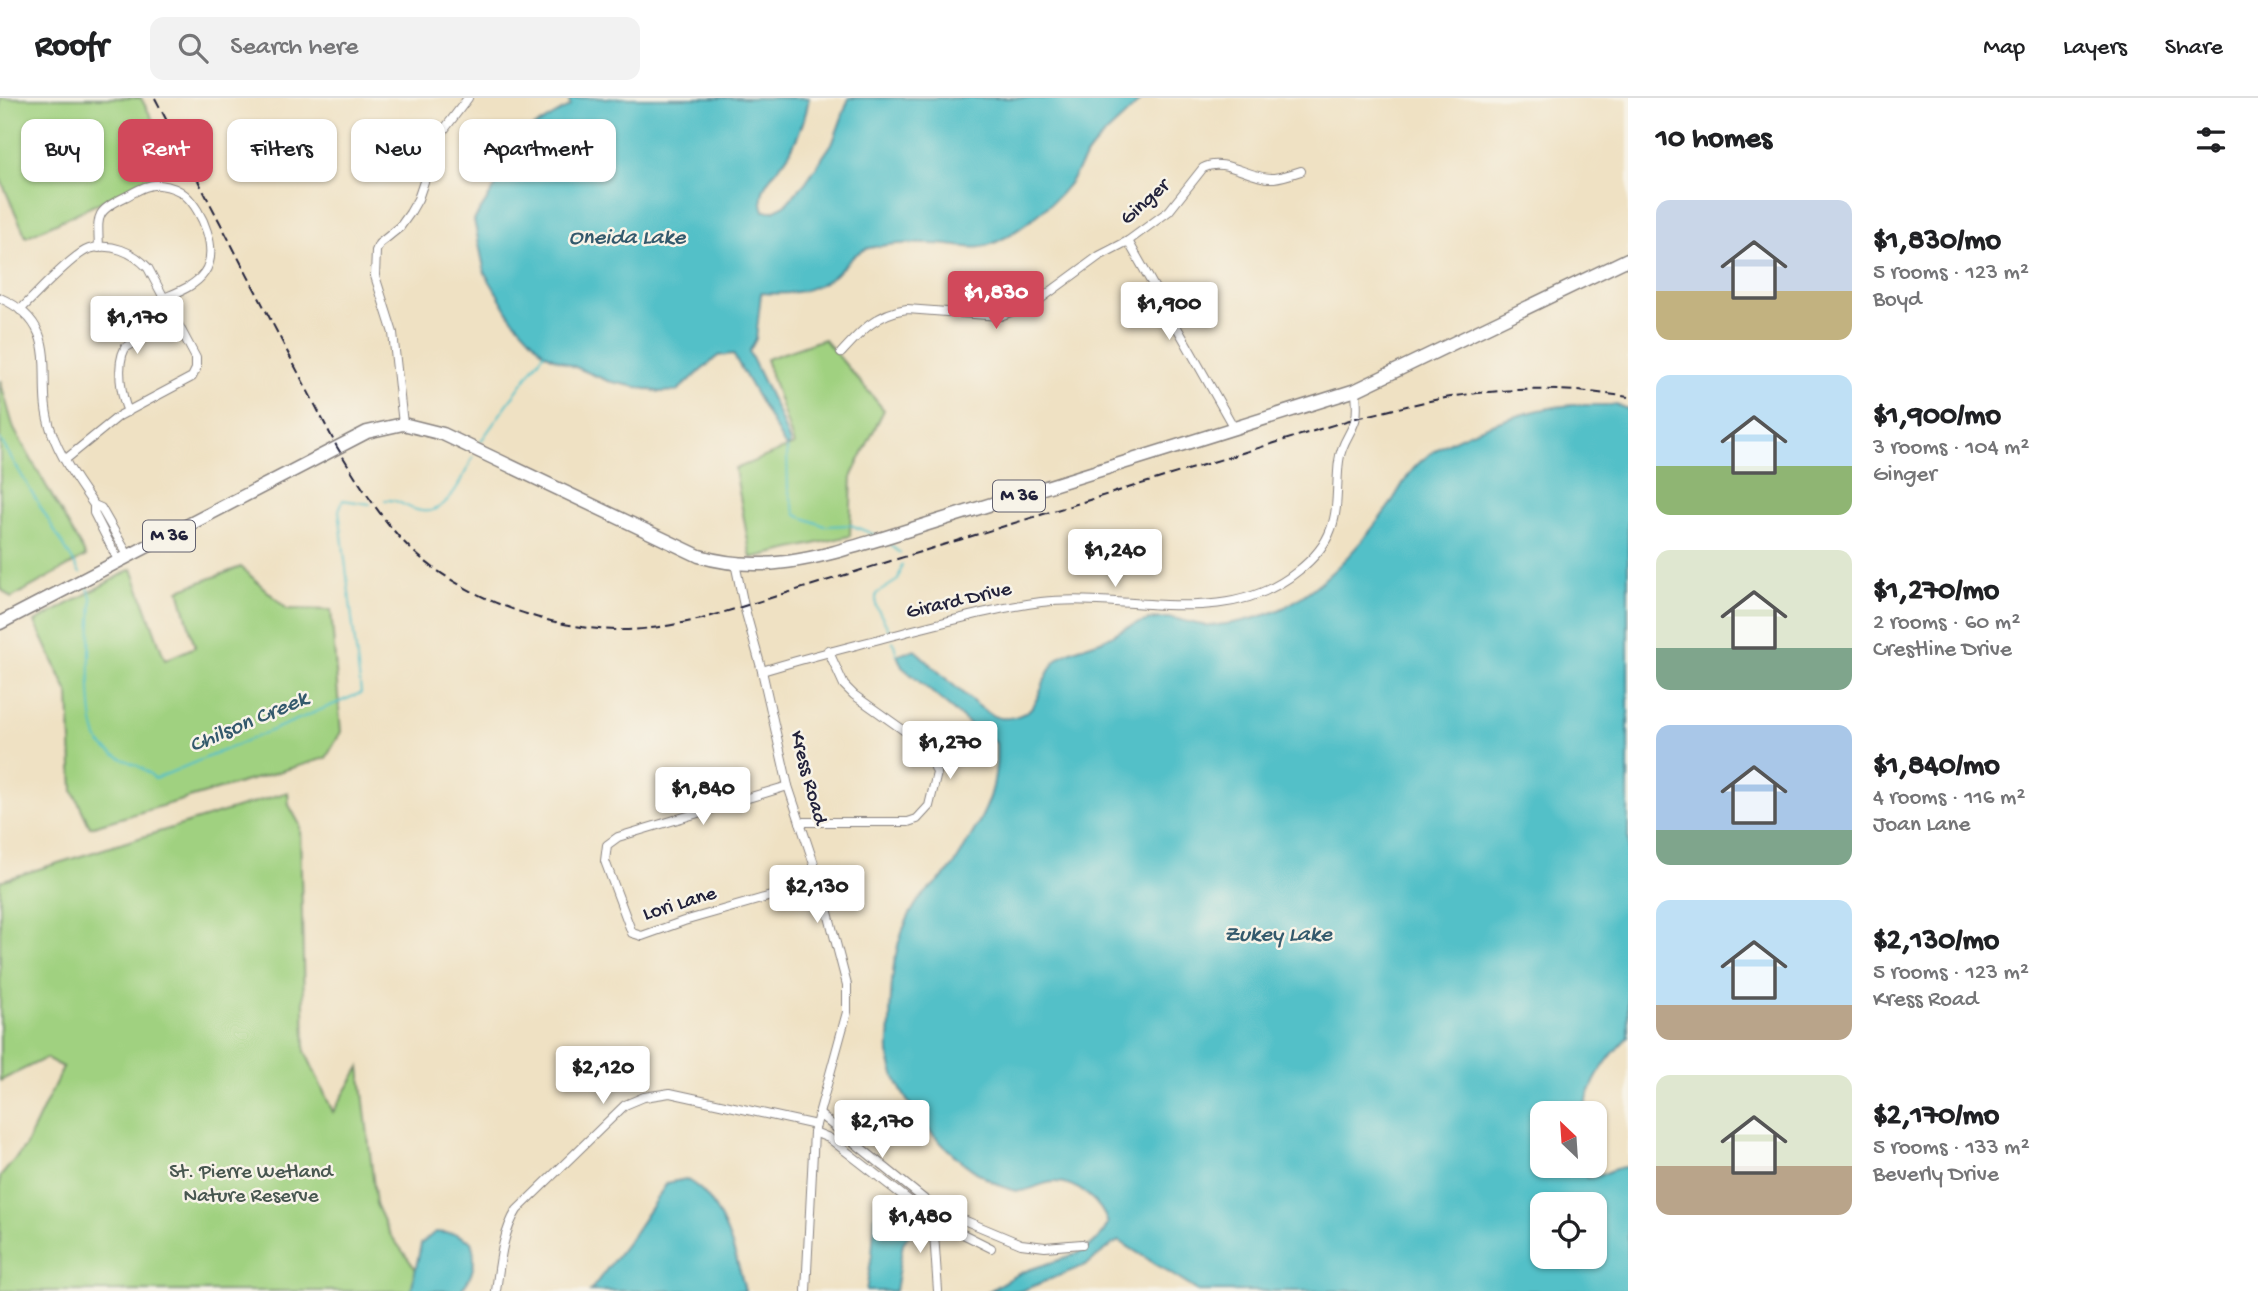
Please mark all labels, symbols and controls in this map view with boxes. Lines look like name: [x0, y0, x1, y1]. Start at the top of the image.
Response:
search box: [150, 17, 640, 80]
text: Roofr: [35, 29, 108, 67]
icon: search: [174, 29, 212, 67]
text: Search here: [230, 33, 358, 64]
text: Map: [1983, 34, 2025, 63]
text: Layers: [2063, 34, 2127, 63]
text: Share: [2165, 34, 2223, 63]
chip: Buy: [21, 119, 104, 182]
chip: Rent: [118, 119, 213, 182]
chip: Filters: [227, 119, 337, 182]
chip: New: [351, 119, 445, 182]
chip: Apartment: [459, 119, 616, 182]
icon: filters: [2192, 121, 2230, 159]
text: 10 homes: [1656, 123, 1772, 158]
street label: Ginger: [1116, 173, 1177, 232]
water label: Oneida Lake: [569, 225, 686, 252]
text: $1,830/mo: [1873, 225, 2001, 260]
icon: home: [1712, 228, 1796, 312]
text: 5 rooms · 123 m²: [1873, 260, 2029, 287]
pin: $1,830: [939, 272, 1053, 331]
text: $1,830: [964, 280, 1028, 307]
pin: $1,900: [1112, 282, 1226, 342]
text: Boyd: [1873, 287, 1922, 314]
text: $1,900: [1137, 291, 1201, 318]
pin: $1,170: [80, 296, 194, 356]
text: $1,170: [106, 305, 168, 332]
text: $1,900/mo: [1873, 400, 2001, 435]
icon: home: [1712, 403, 1796, 487]
text: 3 rooms · 104 m²: [1873, 435, 2029, 462]
text: Ginger: [1873, 462, 1937, 489]
road number: M 36: [993, 480, 1045, 512]
road number: M 36: [143, 520, 195, 551]
pin: $1,240: [1058, 530, 1172, 589]
text: $1,240: [1084, 538, 1146, 565]
text: $1,270/mo: [1873, 575, 1999, 610]
street label: Girard Drive: [904, 577, 1015, 626]
icon: home: [1712, 578, 1796, 662]
text: 2 rooms · 60 m²: [1873, 610, 2020, 637]
text: Crestline Drive: [1873, 637, 2012, 664]
water label: Chilson Creek: [186, 685, 315, 760]
pin: $1,270: [893, 722, 1007, 781]
street label: Kress Road: [782, 728, 832, 829]
text: $1,270: [918, 730, 982, 757]
text: $1,840/mo: [1873, 750, 2000, 785]
icon: home: [1712, 753, 1796, 837]
pin: $1,840: [646, 768, 760, 827]
text: $1,840: [671, 776, 735, 803]
text: 4 rooms · 116 m²: [1873, 785, 2025, 812]
text: Joan Lane: [1873, 812, 1970, 839]
pin: $2,130: [760, 866, 874, 925]
text: $2,130: [785, 874, 849, 901]
street label: Lori Lane: [640, 882, 721, 928]
water label: Zukey Lake: [1224, 922, 1333, 949]
text: $2,130/mo: [1873, 925, 1999, 960]
icon: home: [1712, 928, 1796, 1012]
text: 5 rooms · 123 m²: [1873, 960, 2029, 987]
text: Kress Road: [1873, 987, 1978, 1014]
pin: $2,120: [546, 1046, 660, 1106]
text: $2,120: [572, 1055, 634, 1082]
pin: $2,170: [825, 1100, 939, 1160]
text: $2,170/mo: [1873, 1100, 1999, 1135]
north arrow: [1530, 1101, 1606, 1178]
map controls: [1530, 1101, 1607, 1269]
icon: home: [1712, 1103, 1796, 1187]
text: $2,170: [850, 1109, 914, 1136]
text: 5 rooms · 133 m²: [1873, 1135, 2030, 1162]
park label: St. Pierre Wetland Nature Reserve: [169, 1161, 334, 1210]
text: Beverly Drive: [1873, 1162, 1999, 1189]
button: locate: [1530, 1192, 1607, 1269]
pin: $1,480: [863, 1196, 977, 1255]
text: $1,480: [888, 1204, 952, 1231]

